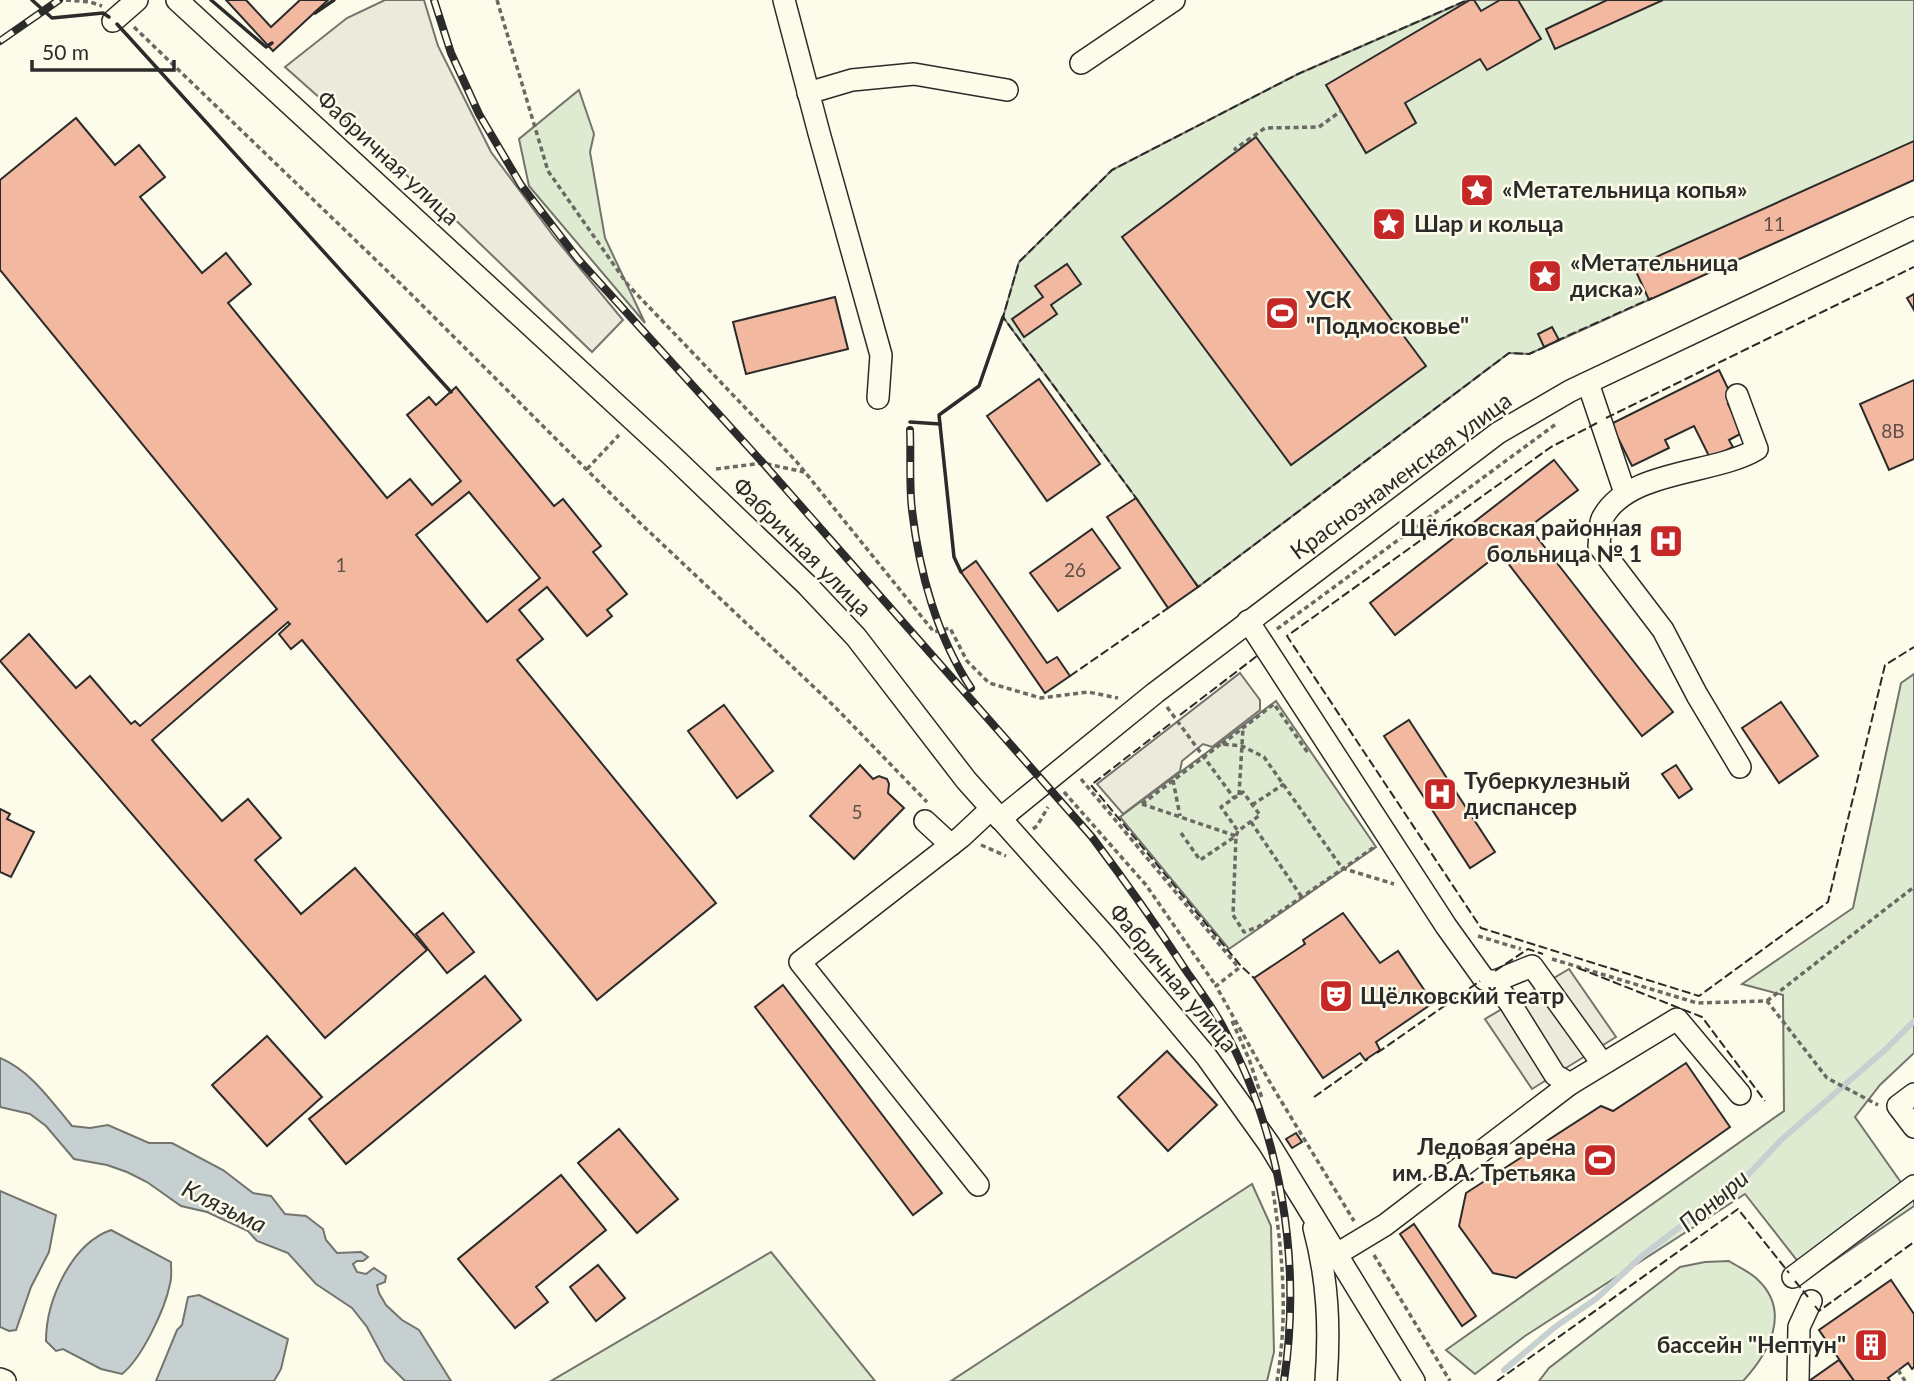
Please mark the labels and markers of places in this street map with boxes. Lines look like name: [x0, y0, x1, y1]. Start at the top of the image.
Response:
place icon: «Метательница копья»: [1458, 171, 1496, 209]
place label: «Метательница копья»: [1502, 175, 1747, 203]
place icon: Шар и кольца: [1370, 205, 1408, 243]
place label: Шар и кольца: [1414, 209, 1564, 237]
place label: «Метательница диска»: [1570, 248, 1738, 302]
place icon: «Метательница диска»: [1526, 257, 1564, 295]
place label: УСК "Подмосковье": [1305, 285, 1469, 339]
sports icon: УСК "Подмосковье": [1263, 294, 1301, 332]
place label: Щёлковская районная больница № 1: [1400, 513, 1642, 567]
hospital icon: Щёлковская районная больница № 1: [1647, 522, 1685, 560]
place label: Туберкулезный диспансер: [1464, 766, 1630, 820]
hospital icon: Туберкулезный диспансер: [1421, 775, 1459, 813]
theatre icon: Щёлковский театр: [1317, 977, 1355, 1015]
place label: Щёлковский театр: [1360, 981, 1564, 1009]
place label: Ледовая арена им. В.А. Третьяка: [1392, 1132, 1576, 1186]
sports icon: Ледовая арена им. В.А. Третьяка: [1581, 1141, 1619, 1179]
building icon: бассейн "Нептун": [1852, 1326, 1890, 1364]
place label: бассейн "Нептун": [1657, 1330, 1846, 1358]

